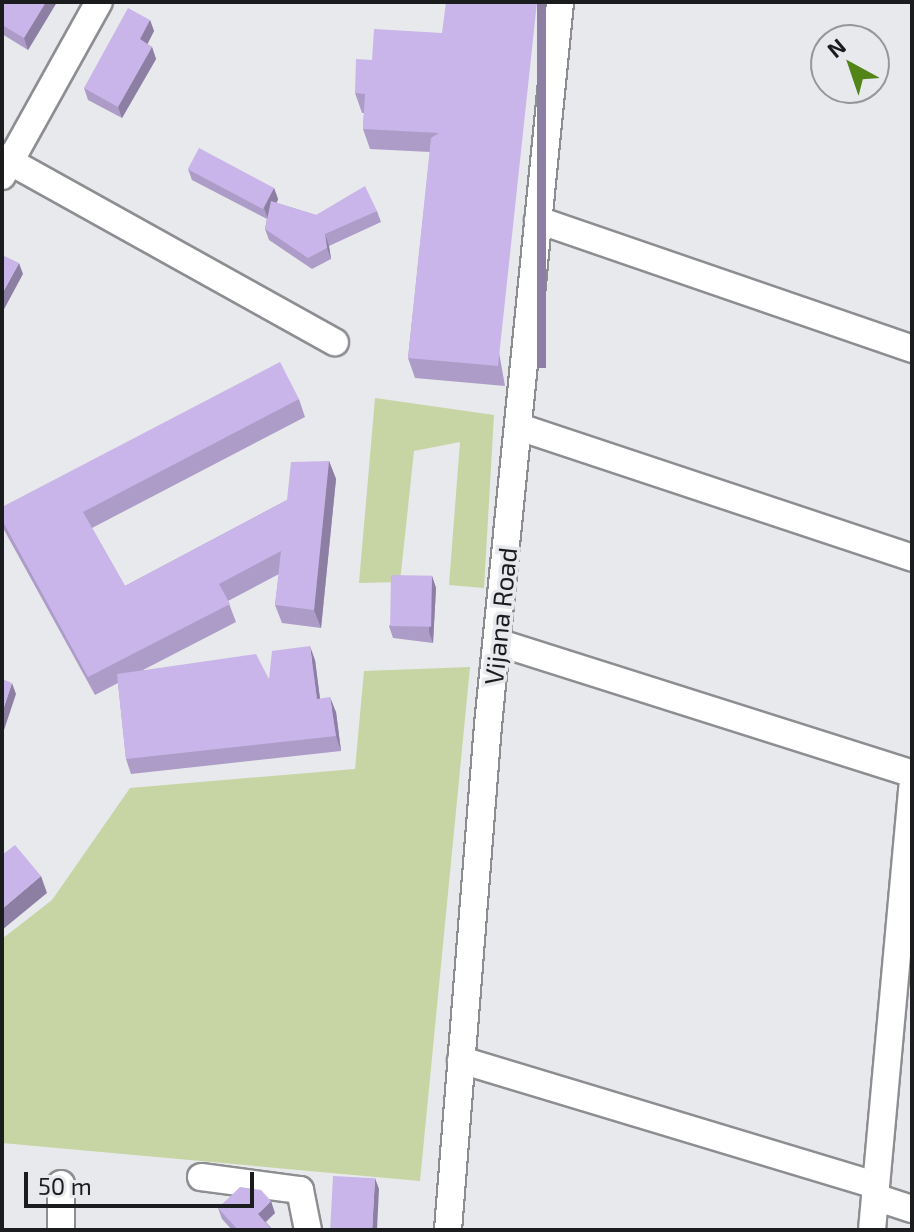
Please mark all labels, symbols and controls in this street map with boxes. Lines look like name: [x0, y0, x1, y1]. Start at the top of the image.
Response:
north arrow: [810, 24, 890, 104]
text: N: [821, 32, 850, 62]
street label: Vijana Road: [477, 546, 523, 686]
scale bar: [28, 1156, 258, 1206]
text: 50 m: [38, 1171, 92, 1200]

